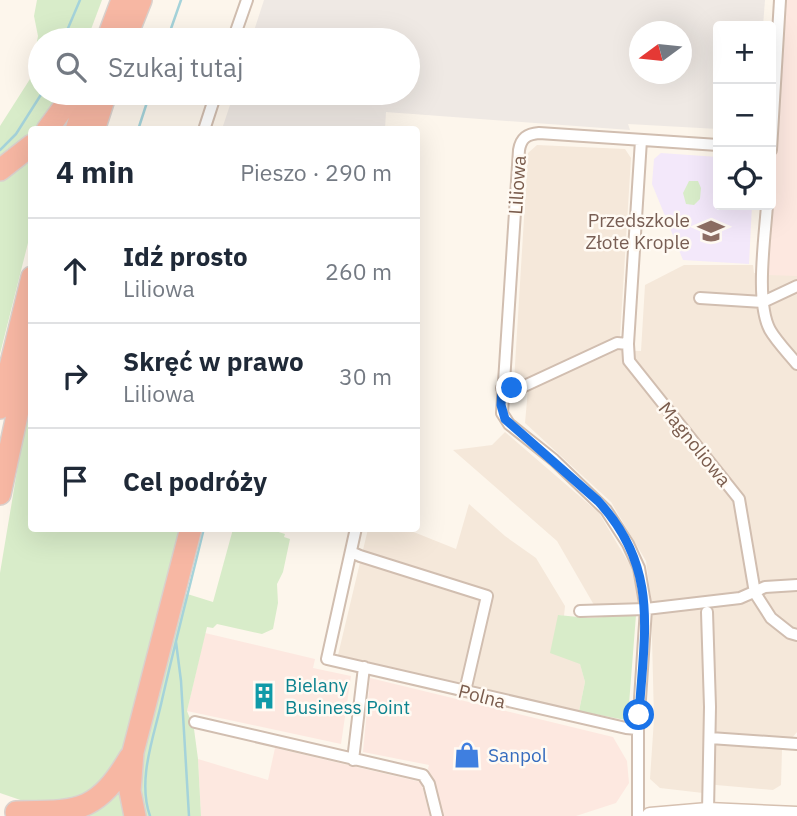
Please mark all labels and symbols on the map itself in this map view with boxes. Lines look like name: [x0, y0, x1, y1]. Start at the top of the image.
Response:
north arrow: [629, 21, 692, 84]
street label: Liliowa: [503, 155, 531, 215]
place label: Przedszkole Złote Krople: [586, 208, 690, 254]
school or university icon: Przedszkole Złote Krople: [696, 216, 726, 246]
route end: [496, 372, 527, 403]
street label: Magnoliowa: [654, 397, 736, 491]
place label: Bielany Business Point: [285, 673, 410, 719]
street label: Polna: [456, 679, 508, 713]
building icon: Bielany Business Point: [249, 681, 279, 711]
route start: [623, 699, 654, 730]
shop icon: Sanpol: [452, 740, 482, 770]
place label: Sanpol: [488, 743, 547, 767]

